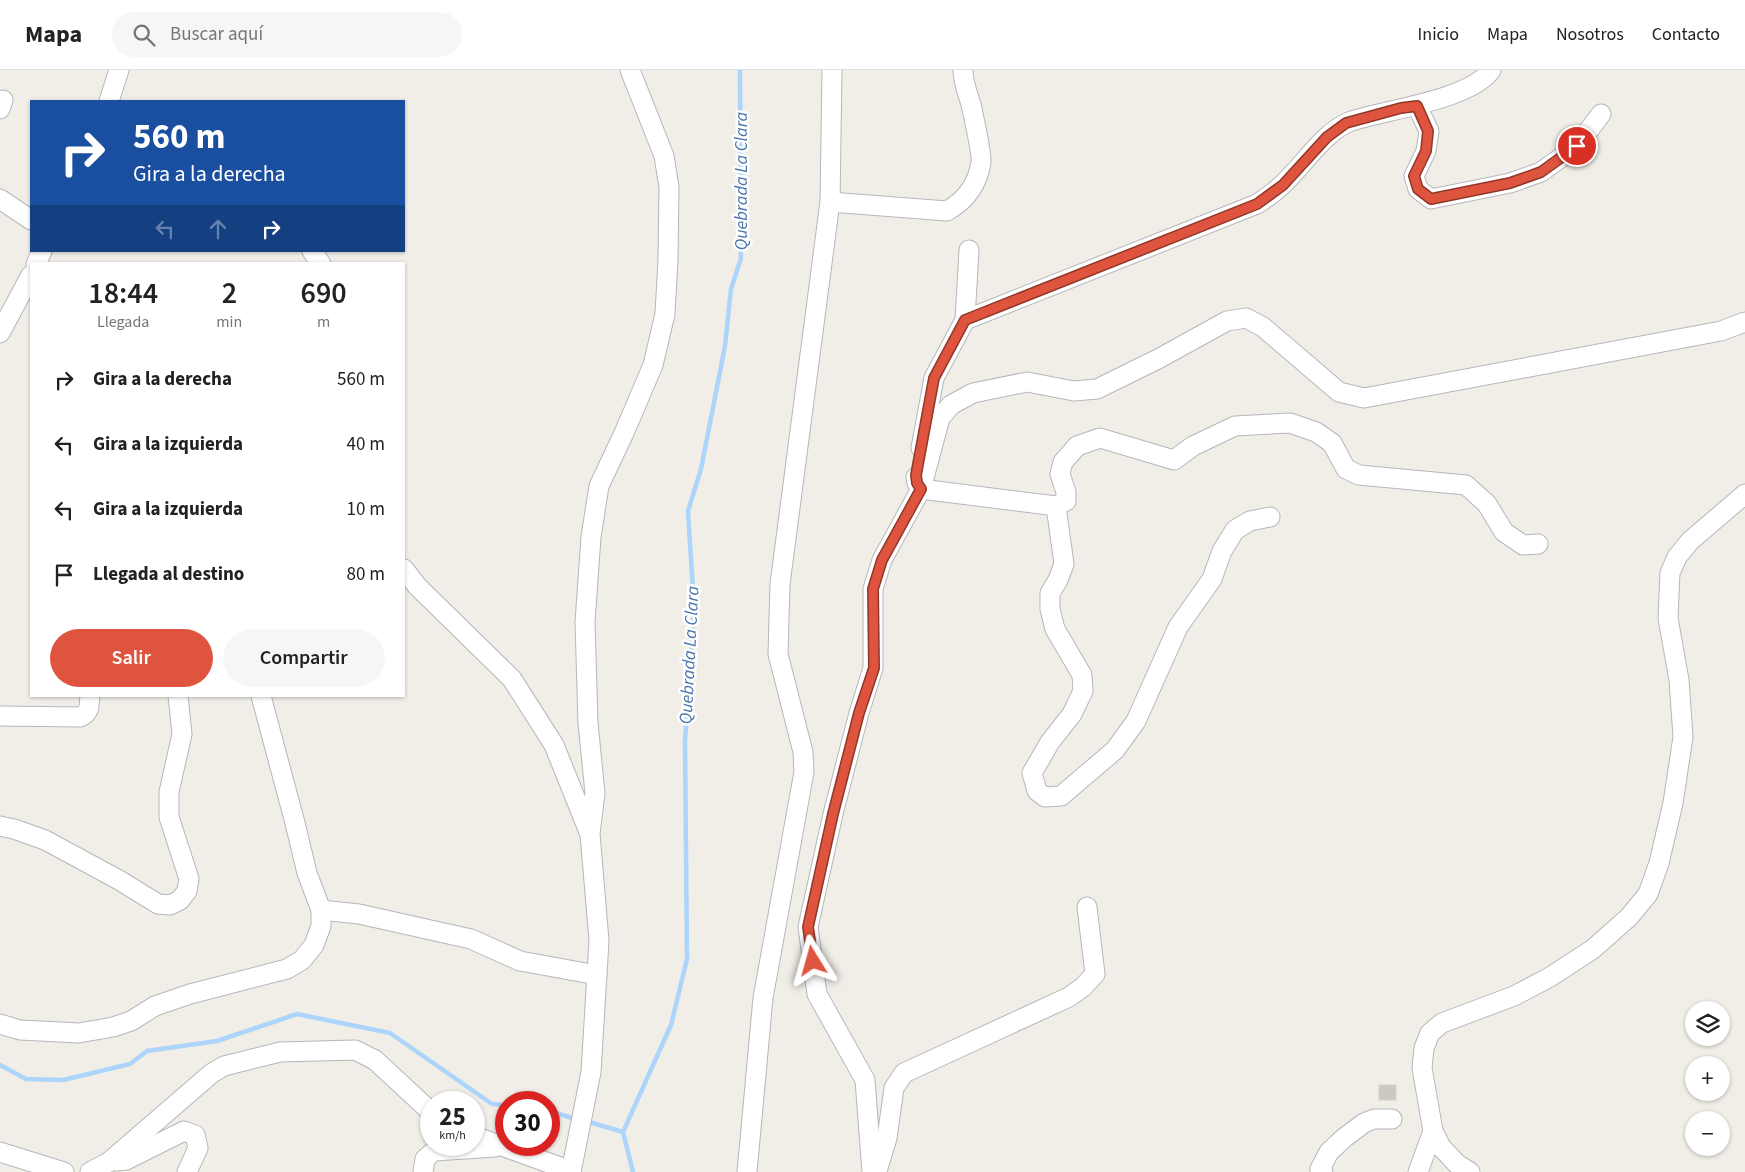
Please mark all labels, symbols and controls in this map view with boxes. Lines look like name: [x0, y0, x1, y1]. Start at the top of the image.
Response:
search box: [112, 12, 462, 57]
text: Mapa: [25, 17, 82, 52]
icon: search: [130, 21, 158, 49]
text: Buscar aquí: [170, 21, 263, 48]
text: Inicio: [1418, 22, 1459, 47]
text: Mapa: [1487, 22, 1528, 47]
text: Nosotros: [1556, 22, 1624, 47]
text: Contacto: [1652, 22, 1720, 47]
water label: Quebrada La Clara: [729, 111, 754, 250]
text: 560 m: [133, 112, 225, 162]
icon: right: [50, 120, 115, 185]
pin: [1556, 125, 1598, 167]
icon: arrive: [1563, 132, 1591, 160]
text: Gira a la derecha: [133, 158, 286, 190]
icon: left: [151, 215, 179, 243]
icon: ahead: [204, 215, 232, 243]
icon: right: [257, 215, 285, 243]
text: 18:44: [88, 272, 158, 315]
text: 2: [222, 272, 237, 315]
text: 690: [301, 272, 347, 315]
text: Llegada: [97, 311, 149, 333]
text: min: [216, 311, 242, 333]
text: m: [317, 311, 330, 333]
icon: right: [50, 366, 78, 394]
text: Gira a la derecha: [93, 366, 232, 393]
text: 560 m: [337, 366, 385, 393]
icon: left: [50, 431, 78, 459]
text: Gira a la izquierda: [93, 431, 243, 458]
text: 40 m: [347, 431, 385, 458]
icon: left: [50, 496, 78, 524]
text: Gira a la izquierda: [93, 496, 243, 523]
text: 10 m: [347, 496, 385, 523]
icon: arrive: [50, 561, 78, 589]
text: Llegada al destino: [93, 561, 244, 588]
text: 80 m: [347, 561, 385, 588]
water label: Quebrada La Clara: [673, 585, 706, 725]
button: Salir: [50, 629, 213, 687]
button: Compartir: [223, 629, 385, 687]
position arrow: [786, 934, 838, 986]
map controls: [1685, 1001, 1730, 1156]
button: layers: [1685, 1001, 1730, 1046]
button: +: [1685, 1056, 1730, 1101]
speed limit sign: 30: [495, 1091, 560, 1156]
text: 25: [439, 1099, 466, 1135]
button: −: [1685, 1111, 1730, 1156]
text: km/h: [439, 1127, 466, 1144]

